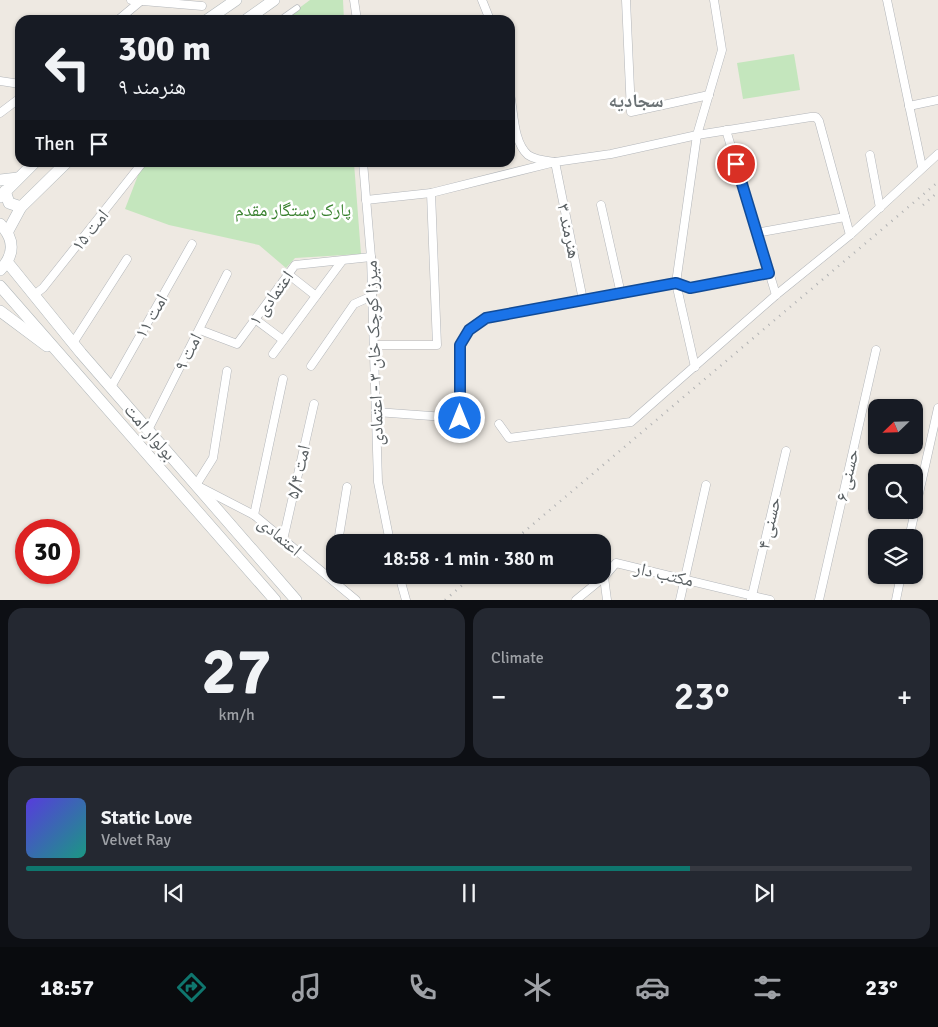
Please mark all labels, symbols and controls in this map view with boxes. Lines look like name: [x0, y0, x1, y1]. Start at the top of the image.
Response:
text: 300 m: [118, 27, 211, 70]
icon: left: [35, 35, 100, 100]
text: هنرمند ۹: [118, 73, 186, 100]
district label: سجادیه: [609, 89, 663, 113]
icon: arrive: [85, 130, 113, 158]
text: Then: [35, 132, 75, 156]
pin: [715, 143, 757, 185]
icon: arrive: [722, 150, 750, 178]
park label: پارک رستگار مقدم: [235, 199, 351, 222]
street label: هنرمند ۳: [552, 201, 586, 261]
street label: امت ۱۵: [67, 205, 113, 255]
street label: میرزا کوچک خان ۳ - اعتمادی: [360, 260, 388, 446]
street label: اعتمادی ۱: [244, 266, 298, 330]
street label: امت ۱۱: [130, 290, 172, 342]
street label: امت ۹: [169, 330, 207, 374]
position arrow: [433, 391, 485, 443]
street label: بولوار امت: [119, 399, 181, 465]
north arrow: [868, 399, 922, 454]
map controls: [868, 399, 923, 584]
street label: امت ۵/۴: [281, 443, 315, 501]
street label: حسنی ۶: [830, 447, 864, 503]
button: search: [868, 464, 923, 519]
street label: حسنی ۴: [752, 495, 786, 551]
street label: اعتمادی: [254, 511, 306, 561]
speed limit sign: 30: [15, 519, 80, 584]
button: layers: [868, 529, 923, 584]
text: 18:58 · 1 min · 380 m: [383, 547, 554, 571]
street label: مکتب دار: [631, 556, 696, 592]
text: 27: [201, 632, 272, 712]
text: Climate: [491, 648, 544, 668]
text: 23°: [674, 673, 729, 720]
text: −: [491, 680, 506, 714]
text: +: [897, 680, 912, 714]
text: km/h: [218, 705, 255, 725]
text: Static Love: [101, 806, 192, 830]
text: Velvet Ray: [101, 830, 171, 850]
icon: previous: [160, 879, 188, 907]
icon: pause: [455, 879, 483, 907]
icon: next: [750, 879, 778, 907]
icon: directions: [174, 970, 209, 1005]
icon: music: [289, 970, 324, 1005]
icon: phone: [405, 970, 440, 1005]
icon: climate: [520, 970, 555, 1005]
icon: car: [635, 970, 670, 1005]
icon: filters: [750, 970, 785, 1005]
text: 18:57: [40, 974, 94, 1001]
text: 23°: [865, 974, 898, 1001]

